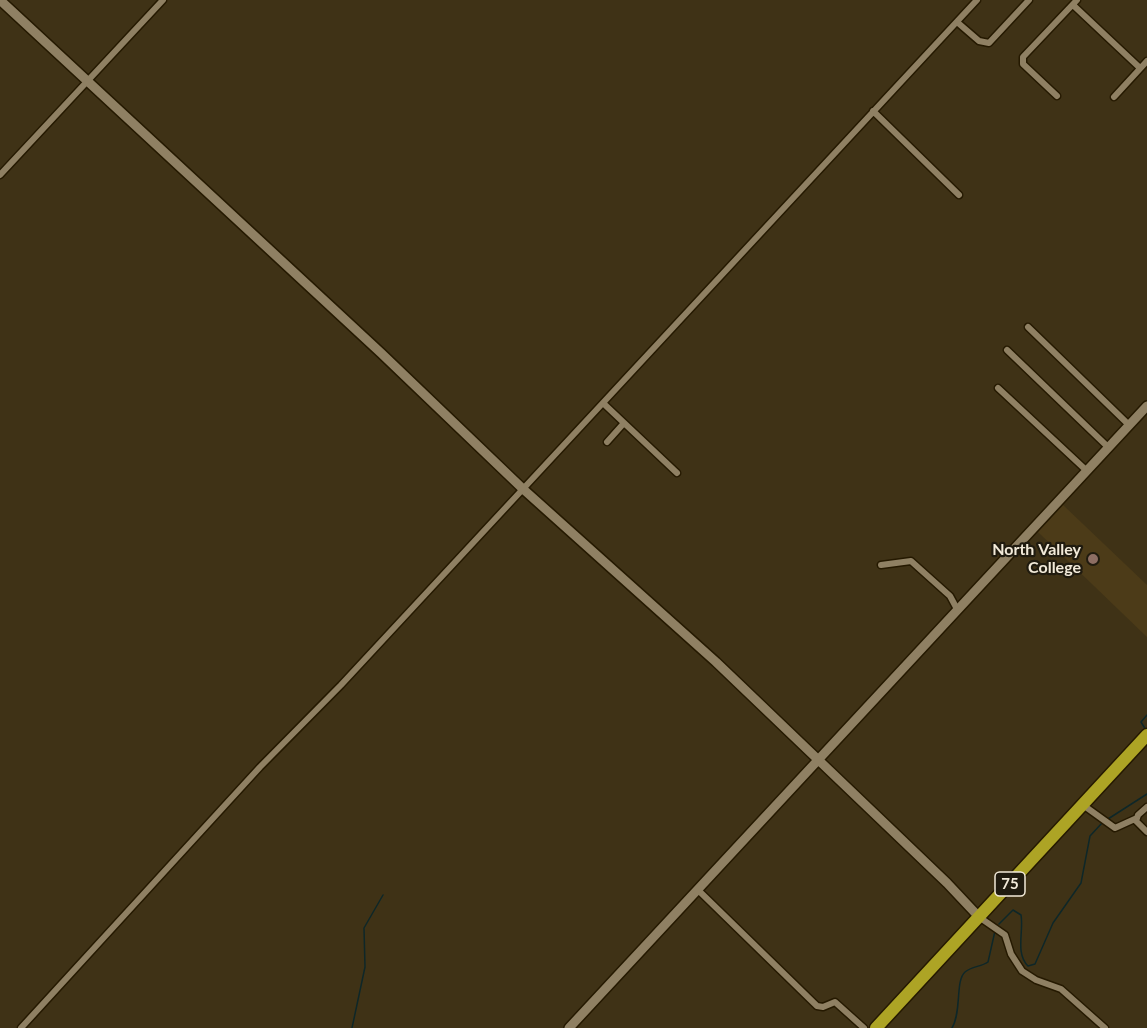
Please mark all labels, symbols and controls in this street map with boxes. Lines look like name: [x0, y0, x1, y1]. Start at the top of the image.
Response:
place label: North Valley College: [992, 540, 1081, 578]
marker: North Valley College: [1086, 552, 1100, 566]
road number: 75: [995, 872, 1025, 896]

